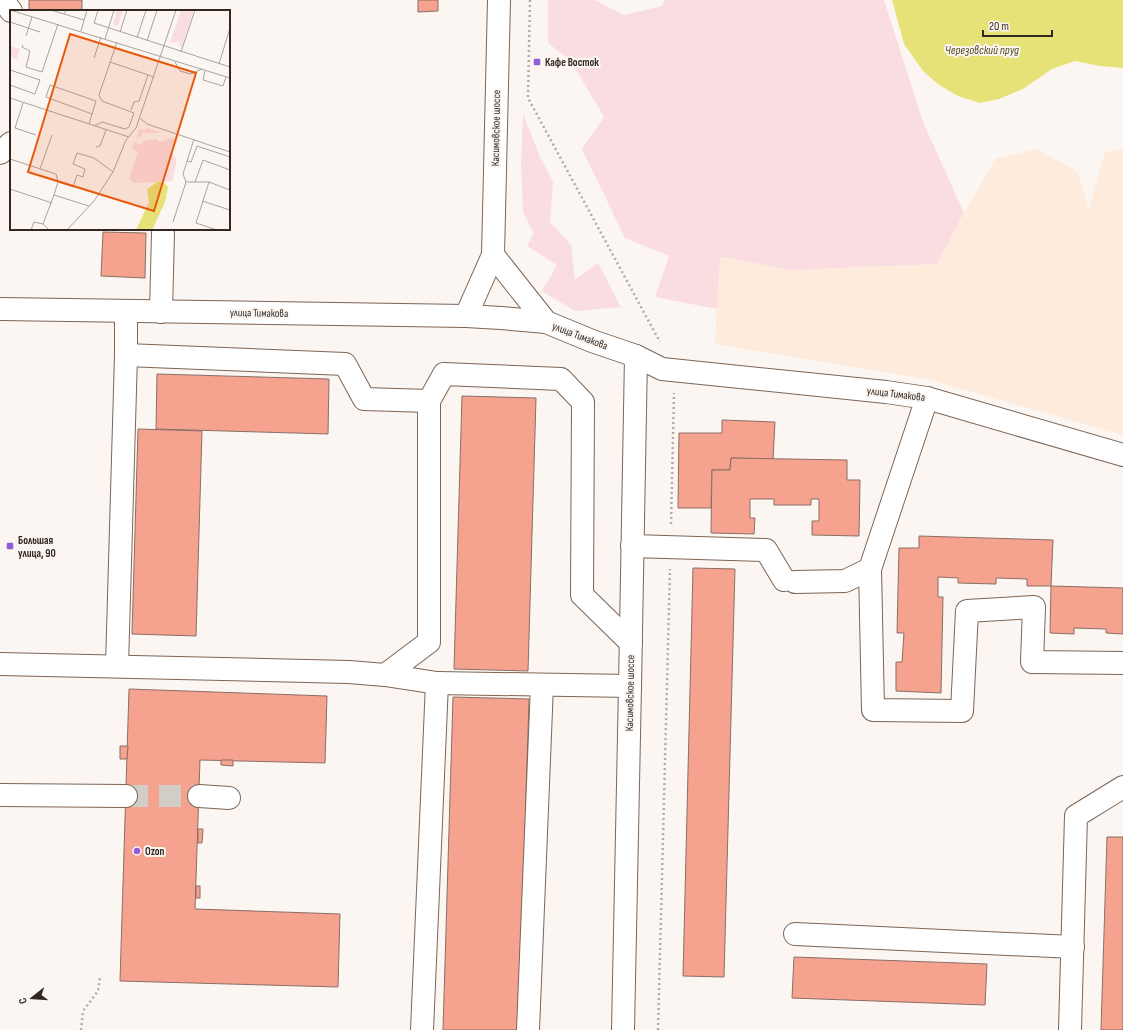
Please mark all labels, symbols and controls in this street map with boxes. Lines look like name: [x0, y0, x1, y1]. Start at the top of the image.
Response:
inset map: [10, 10, 230, 230]
scale bar: [983, 12, 1052, 38]
text: 20 m: [989, 19, 1009, 34]
water label: Черезовский пруд: [945, 43, 1019, 58]
place label: Кафе Восток: [545, 56, 599, 69]
marker: Кафе Восток: [532, 57, 542, 67]
street label: Касимовское шоссе: [489, 90, 503, 166]
street label: улица Тимакова: [230, 306, 288, 320]
street label: улица Тимакова: [550, 319, 610, 353]
street label: улица Тимакова: [866, 384, 926, 404]
place label: Большая улица, 90: [18, 534, 56, 560]
marker: Большая улица, 90: [5, 541, 15, 551]
street label: Касимовское шоссе: [623, 655, 637, 731]
place label: Ozon: [145, 845, 165, 858]
marker: Ozon: [132, 846, 142, 856]
north arrow: [12, 978, 52, 1018]
text: С: [16, 996, 30, 1005]

